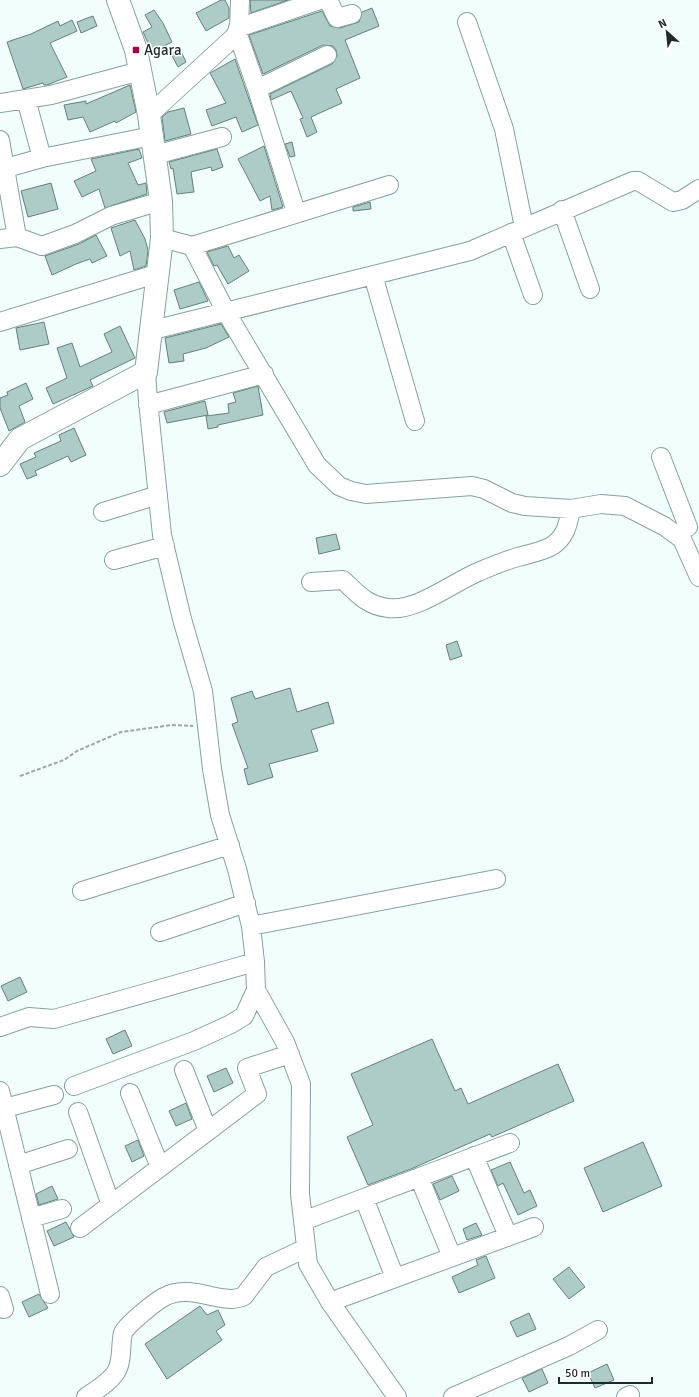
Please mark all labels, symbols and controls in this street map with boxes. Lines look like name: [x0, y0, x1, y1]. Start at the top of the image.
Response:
north arrow: [647, 12, 687, 52]
text: N: [656, 16, 669, 31]
place label: Agara: [144, 41, 182, 59]
marker: Agara: [131, 45, 141, 55]
scale bar: [559, 1359, 652, 1385]
text: 50 m: [565, 1366, 590, 1381]

